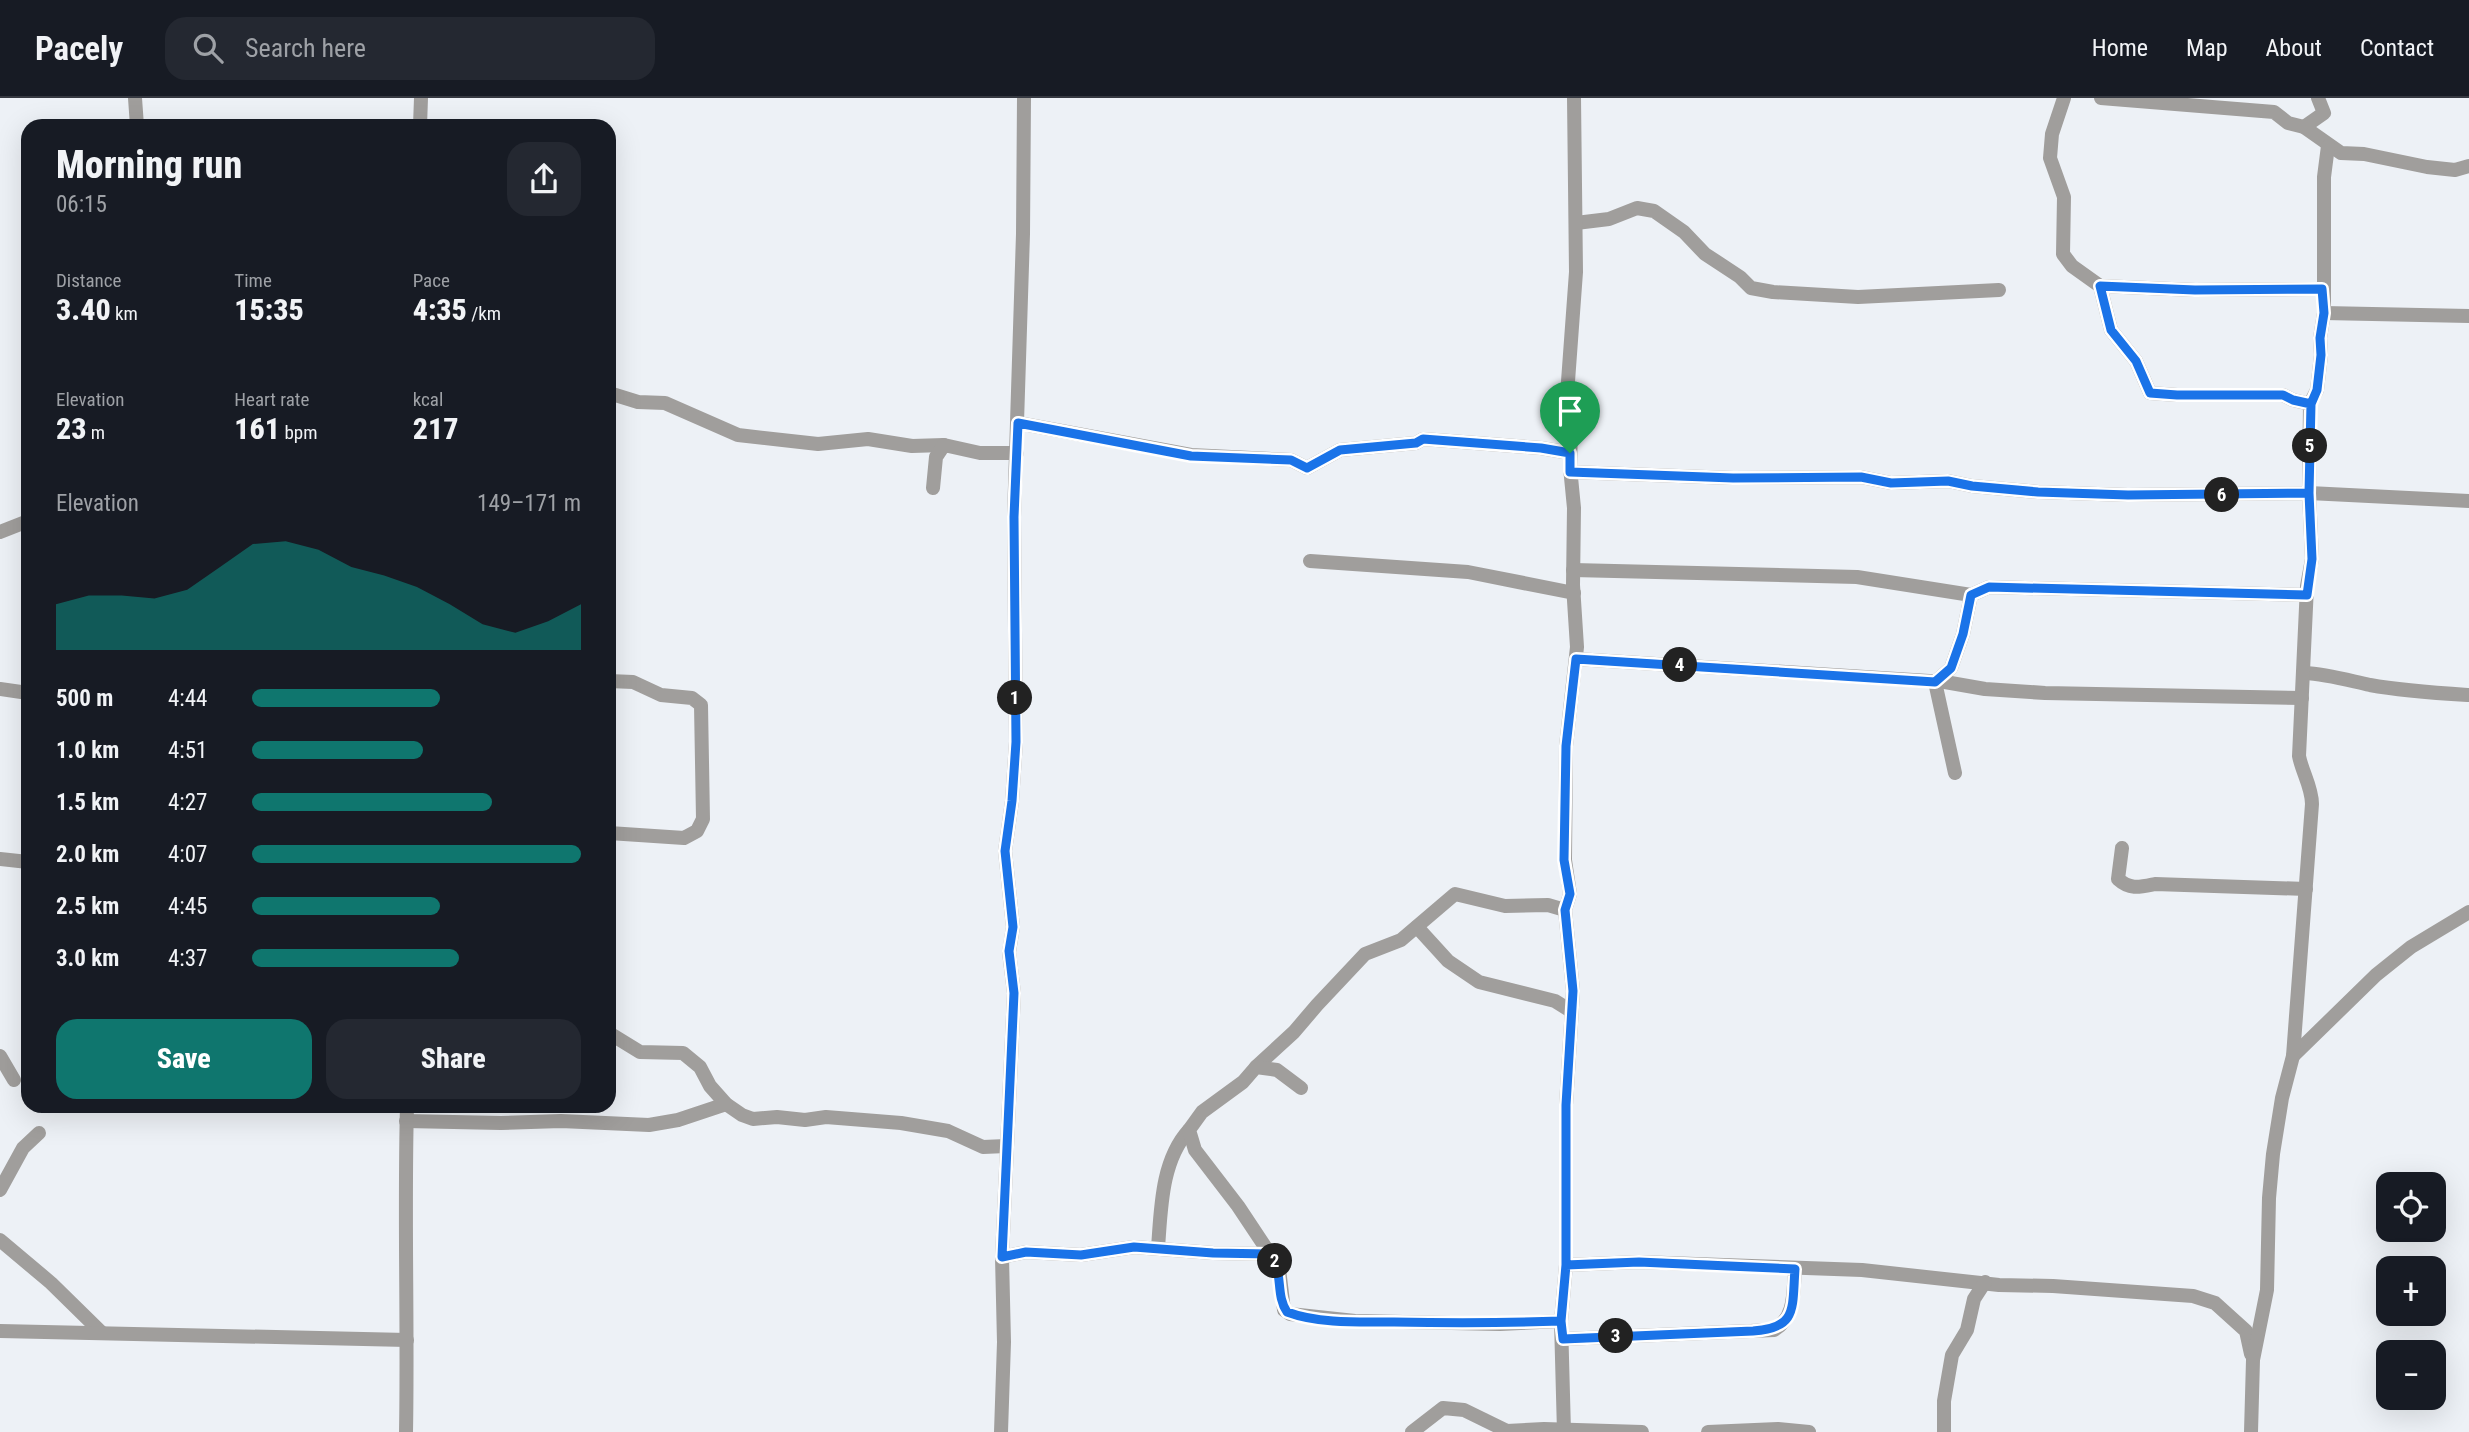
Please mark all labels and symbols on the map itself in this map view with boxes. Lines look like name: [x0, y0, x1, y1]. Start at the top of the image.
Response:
pin: [1540, 381, 1600, 453]
pin: 5: [2292, 428, 2328, 464]
pin: 6: [2204, 478, 2240, 512]
pin: 4: [1662, 648, 1698, 682]
pin: 1: [998, 680, 1032, 716]
pin: 2: [1258, 1244, 1292, 1278]
pin: 3: [1598, 1318, 1634, 1354]

